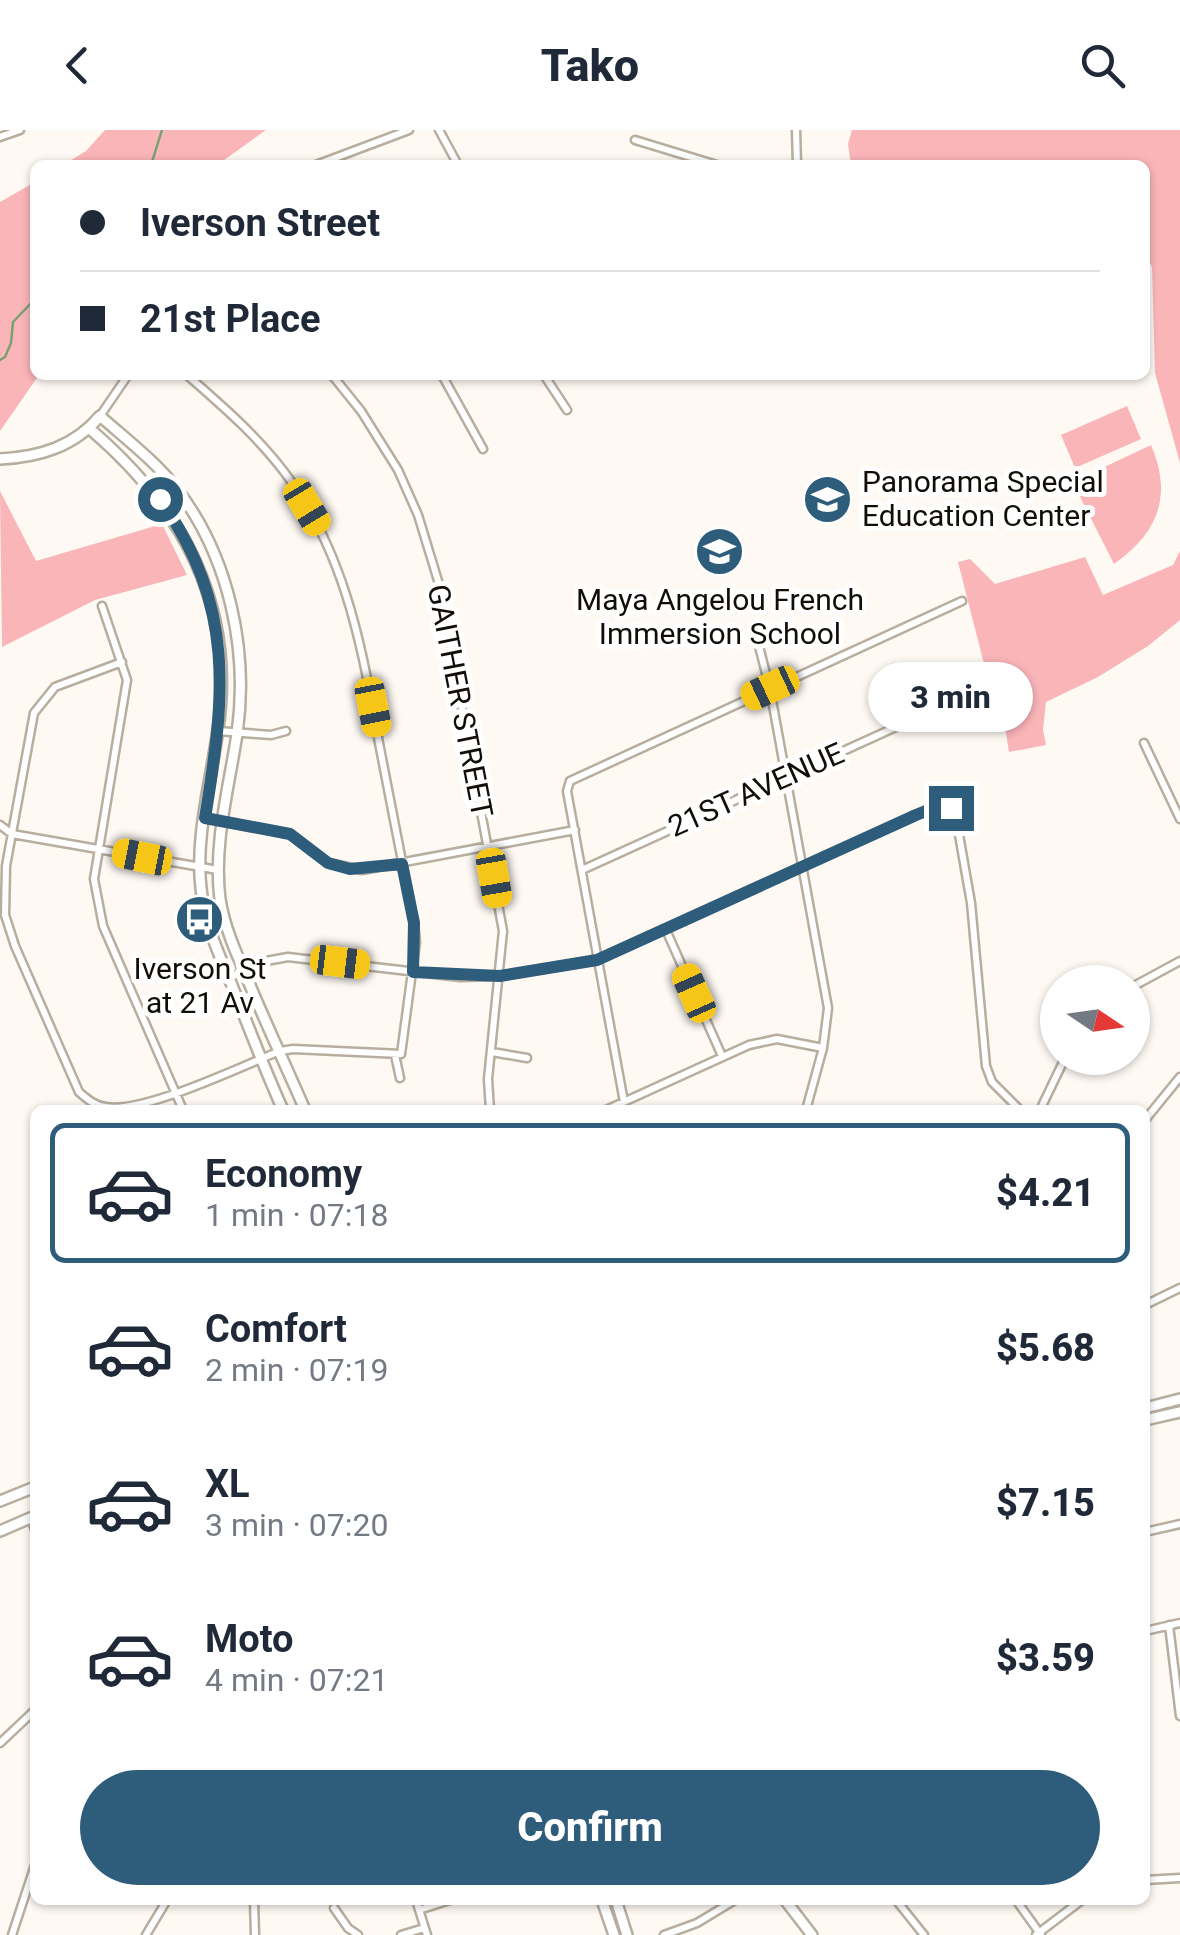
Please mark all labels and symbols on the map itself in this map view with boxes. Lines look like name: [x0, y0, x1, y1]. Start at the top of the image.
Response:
place label: Panorama Special Education Center: [862, 464, 1104, 533]
school or university icon: Panorama Special Education Center: [801, 473, 853, 525]
car: [279, 474, 335, 540]
route start: [138, 477, 183, 522]
school or university icon: Maya Angelou French Immersion School: [694, 525, 746, 577]
street label: GAITHER STREET: [421, 581, 500, 820]
place label: Maya Angelou French Immersion School: [576, 582, 864, 651]
car: [736, 662, 804, 714]
callout: 3 min: [868, 663, 1034, 733]
car: [353, 675, 393, 739]
street label: 21ST AVENUE: [663, 735, 849, 844]
route end: [929, 786, 974, 831]
car: [110, 837, 174, 877]
car: [474, 846, 514, 910]
bus stop icon: Iverson St at 21 Av: [174, 894, 226, 946]
car: [308, 943, 372, 981]
place label: Iverson St at 21 Av: [134, 951, 266, 1020]
car: [668, 959, 720, 1027]
north arrow: [1040, 965, 1150, 1075]

